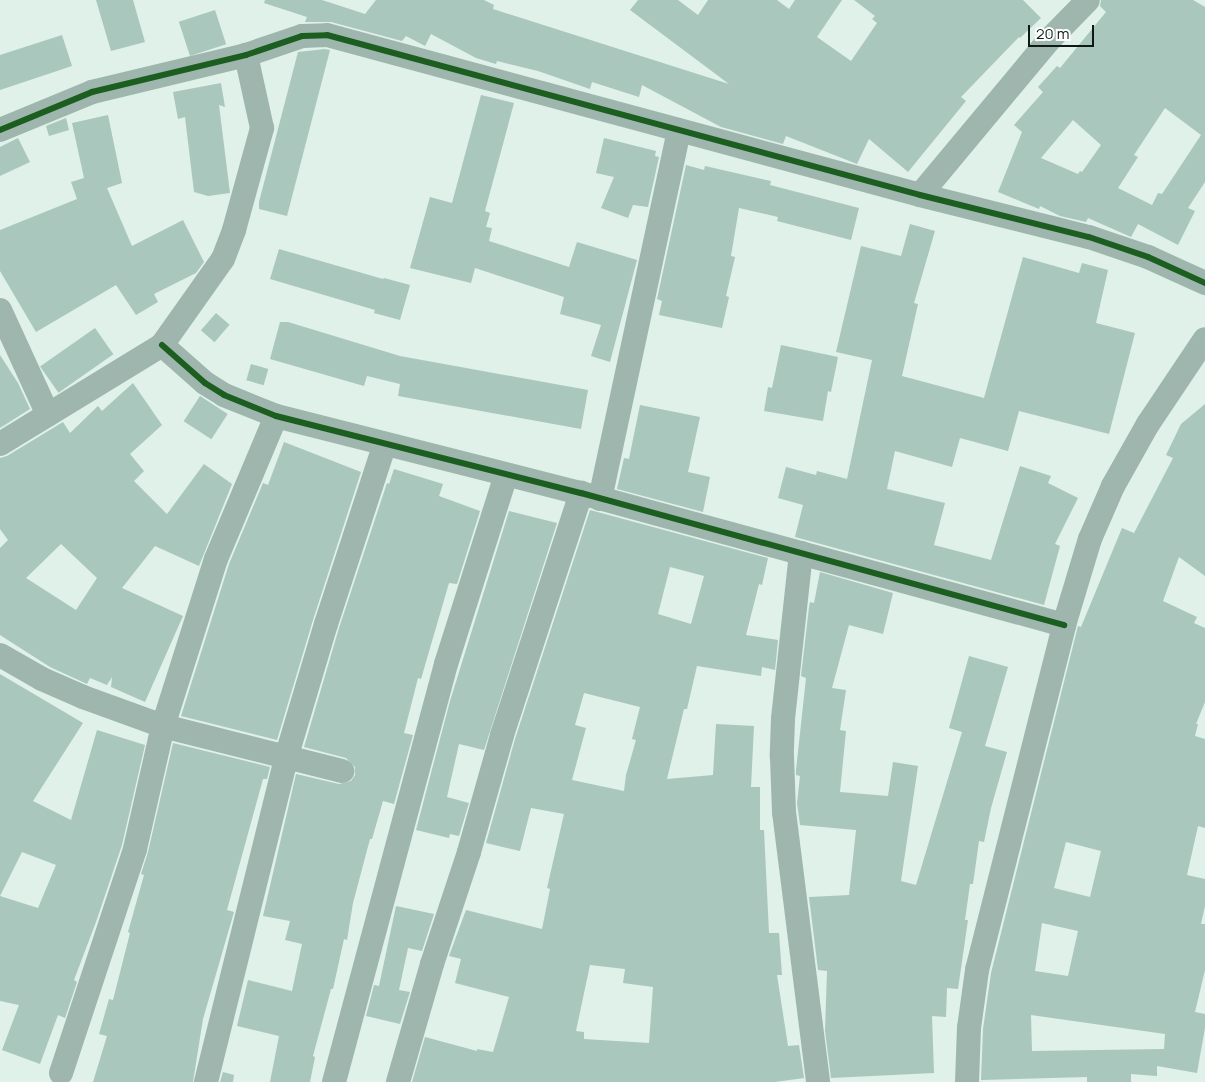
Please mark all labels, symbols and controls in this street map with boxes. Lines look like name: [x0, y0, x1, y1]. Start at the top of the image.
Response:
scale bar: [1030, 15, 1096, 47]
text: 20 m: [1036, 23, 1069, 44]

